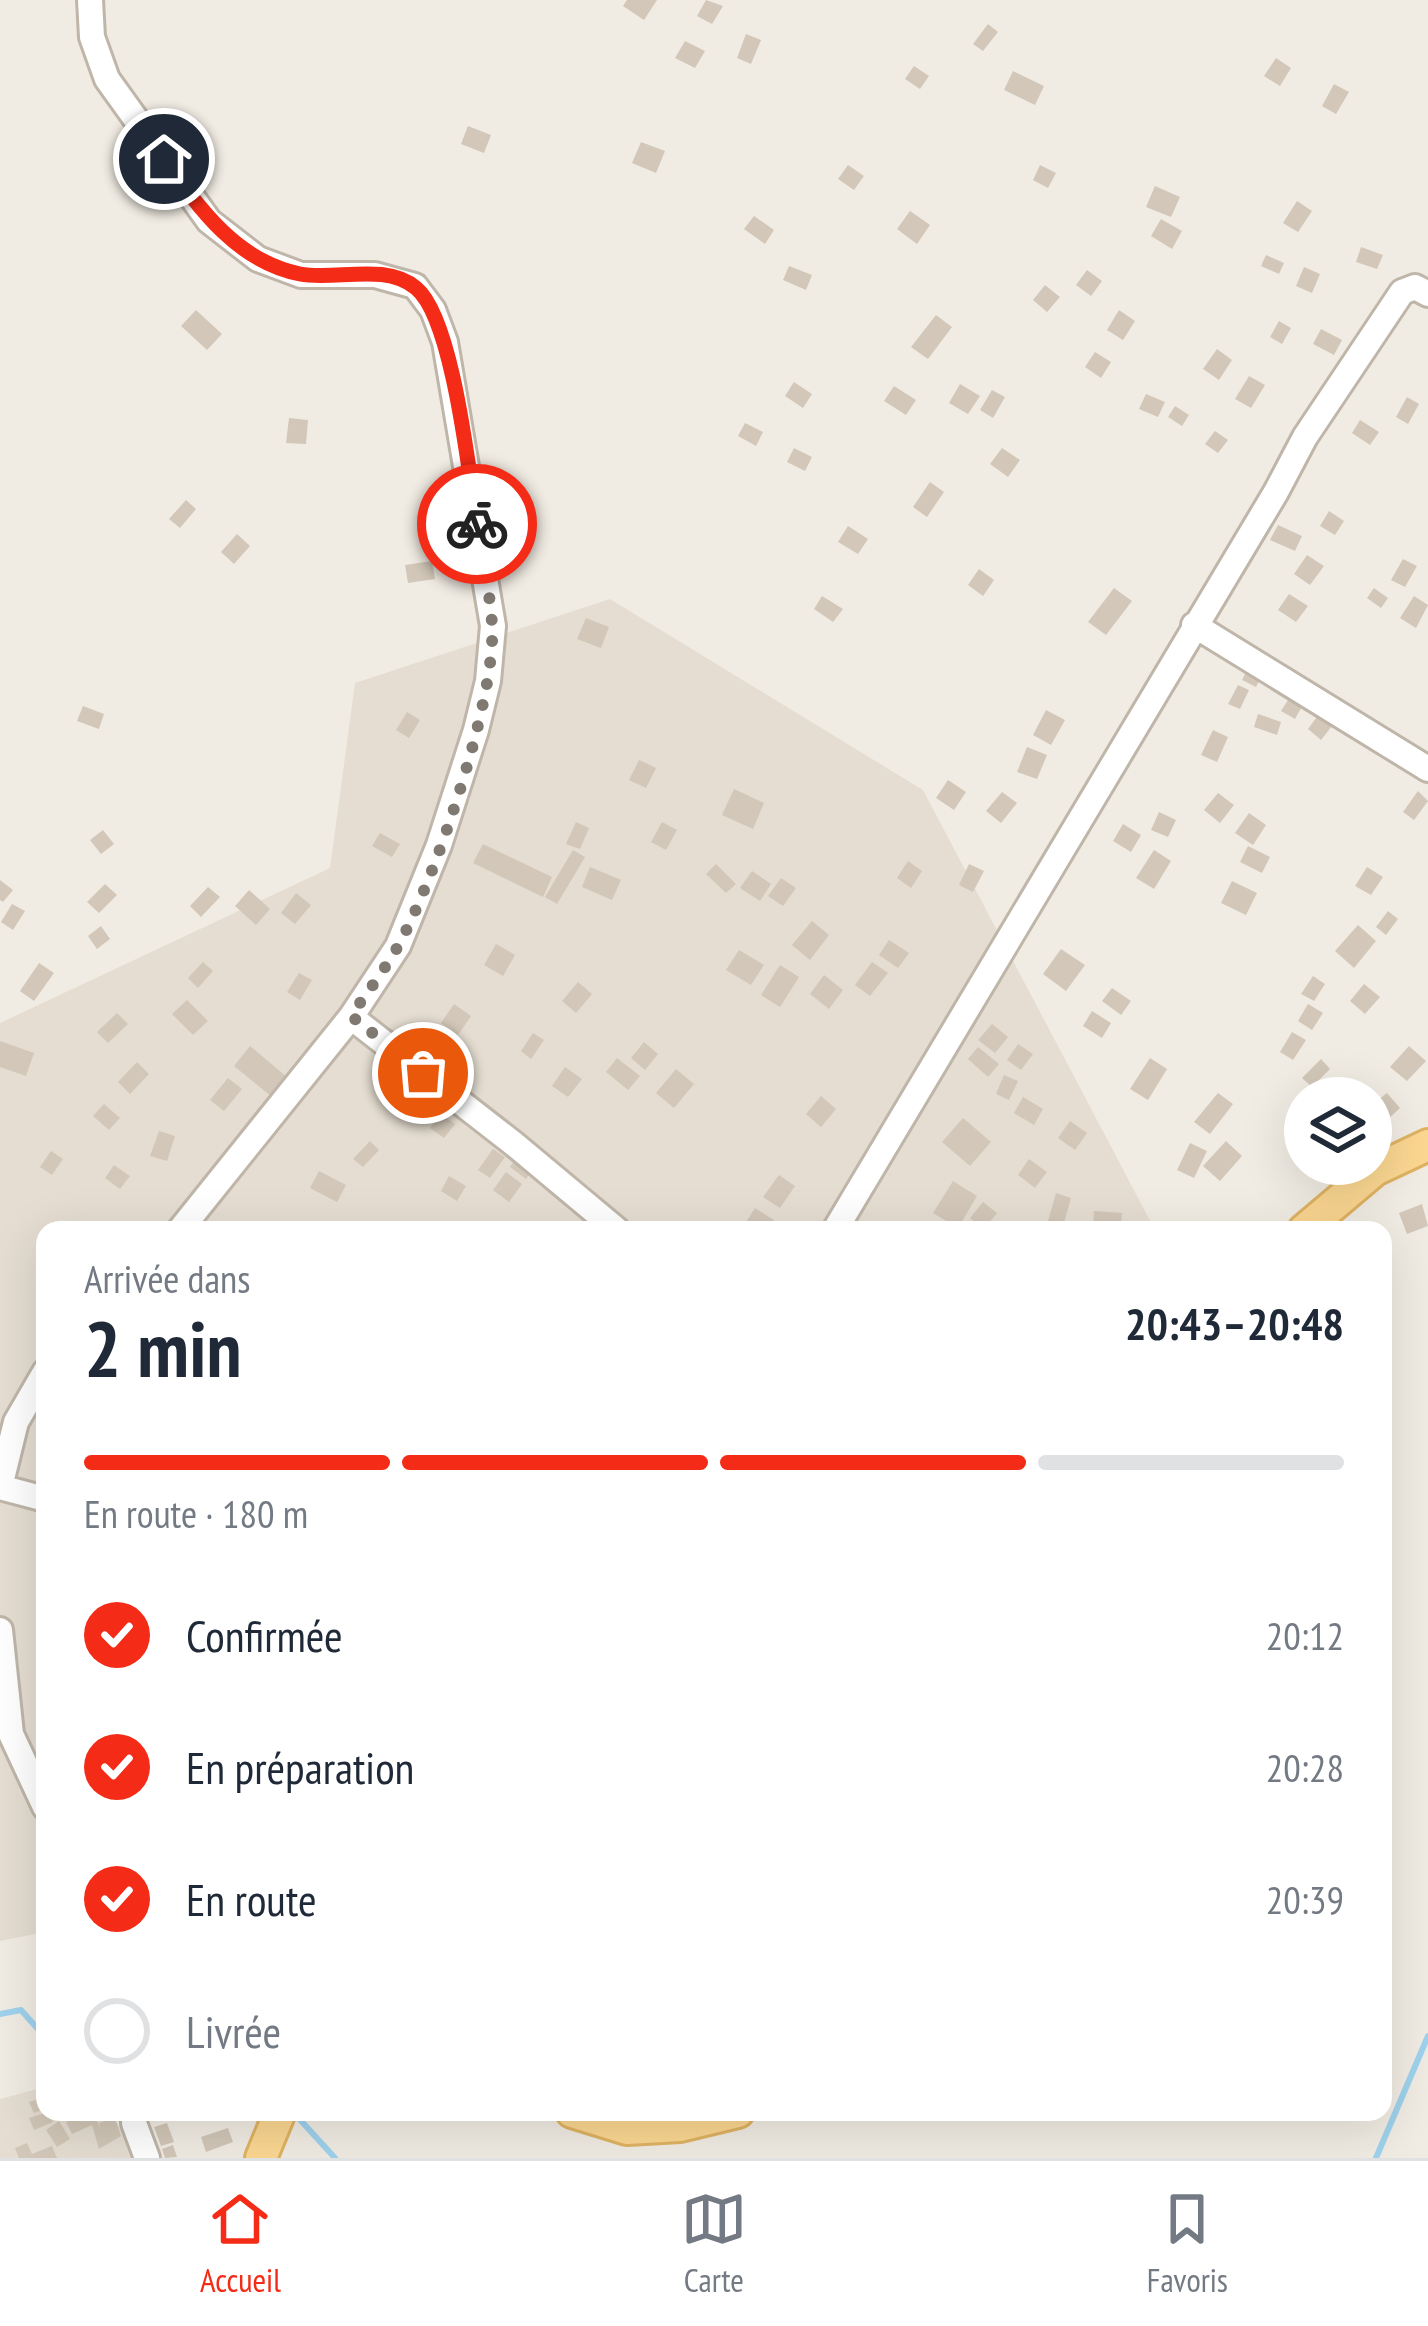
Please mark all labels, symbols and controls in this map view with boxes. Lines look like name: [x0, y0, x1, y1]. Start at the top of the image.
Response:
pin: [113, 108, 215, 210]
icon: home: [131, 126, 197, 192]
courier: [417, 464, 537, 584]
icon: bike: [444, 491, 510, 557]
pin: [372, 1022, 474, 1124]
icon: bag: [390, 1040, 456, 1106]
map controls: [1284, 1077, 1392, 1185]
button: layers: [1284, 1077, 1392, 1185]
text: Arrivée dans: [84, 1253, 250, 1304]
text: 20:43–20:48: [1125, 1294, 1344, 1352]
text: 2 min: [84, 1298, 242, 1399]
text: En route · 180 m: [84, 1488, 308, 1539]
icon: check: [84, 1602, 150, 1668]
text: Confirmée: [186, 1606, 343, 1664]
text: 20:12: [1266, 1610, 1344, 1661]
icon: check: [84, 1734, 150, 1800]
text: En préparation: [186, 1738, 414, 1796]
text: 20:28: [1266, 1742, 1344, 1793]
icon: check: [84, 1866, 150, 1932]
text: En route: [186, 1870, 317, 1928]
text: 20:39: [1266, 1874, 1344, 1925]
text: Livrée: [186, 2002, 281, 2060]
tab: Accueil: [200, 2186, 281, 2301]
tab: Carte: [681, 2186, 747, 2301]
tab: Favoris: [1147, 2186, 1228, 2301]

